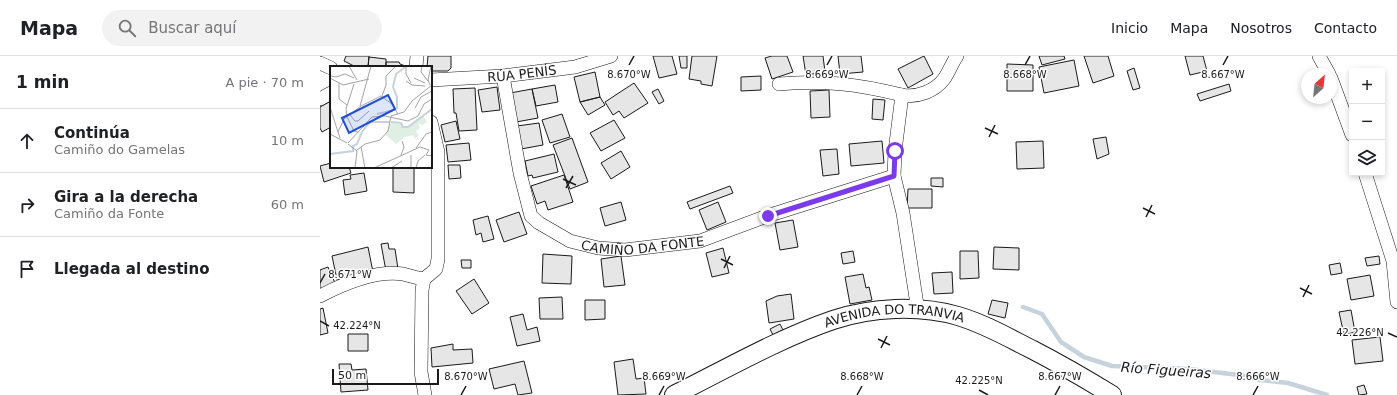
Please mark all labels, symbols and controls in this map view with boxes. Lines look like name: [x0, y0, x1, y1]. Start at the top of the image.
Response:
search box: [102, 10, 382, 46]
text: Mapa: [20, 17, 78, 39]
icon: search: [116, 17, 138, 39]
text: Buscar aquí: [148, 19, 237, 37]
text: Inicio: [1111, 20, 1148, 36]
text: Mapa: [1170, 20, 1208, 36]
text: Nosotros: [1230, 20, 1292, 36]
text: Contacto: [1314, 20, 1377, 36]
street label: RÚA PENÍS: [487, 62, 557, 84]
inset map: [330, 66, 432, 168]
north arrow: [1301, 68, 1337, 104]
map controls: [1349, 68, 1385, 176]
button: +: [1349, 68, 1385, 104]
text: 8.670°W: [607, 69, 651, 80]
text: 8.669°W: [805, 69, 849, 80]
text: 8.668°W: [1003, 69, 1047, 80]
text: 8.667°W: [1201, 69, 1245, 80]
text: 1 min: [16, 72, 69, 92]
text: A pie · 70 m: [225, 75, 304, 90]
button: −: [1349, 104, 1385, 140]
text: Continúa: [54, 124, 130, 142]
icon: ahead: [16, 130, 38, 152]
text: 10 m: [271, 133, 304, 148]
button: layers: [1349, 140, 1385, 176]
text: Camiño do Gamelas: [54, 142, 185, 157]
route start: [886, 142, 904, 160]
text: Gira a la derecha: [54, 188, 198, 206]
icon: right: [16, 194, 38, 216]
text: 60 m: [271, 197, 304, 212]
text: Camiño da Fonte: [54, 206, 164, 221]
route end: [759, 207, 777, 225]
street label: CAMIÑO DA FONTE: [580, 233, 705, 258]
icon: arrive: [16, 258, 38, 280]
text: Llegada al destino: [54, 260, 209, 278]
text: 8.671°W: [328, 269, 372, 280]
street label: AVENIDA DO TRANVIA: [822, 301, 967, 330]
text: 42.224°N: [333, 320, 381, 331]
text: 42.226°N: [1336, 327, 1384, 338]
water label: Río Figueiras: [1120, 359, 1212, 381]
scale bar: [332, 367, 439, 386]
text: 50 m: [338, 369, 366, 382]
text: 8.670°W: [444, 371, 488, 382]
text: 8.669°W: [642, 371, 686, 382]
text: 8.668°W: [840, 371, 884, 382]
text: 8.667°W: [1038, 371, 1082, 382]
text: 8.666°W: [1236, 371, 1280, 382]
text: 42.225°N: [955, 375, 1003, 386]

